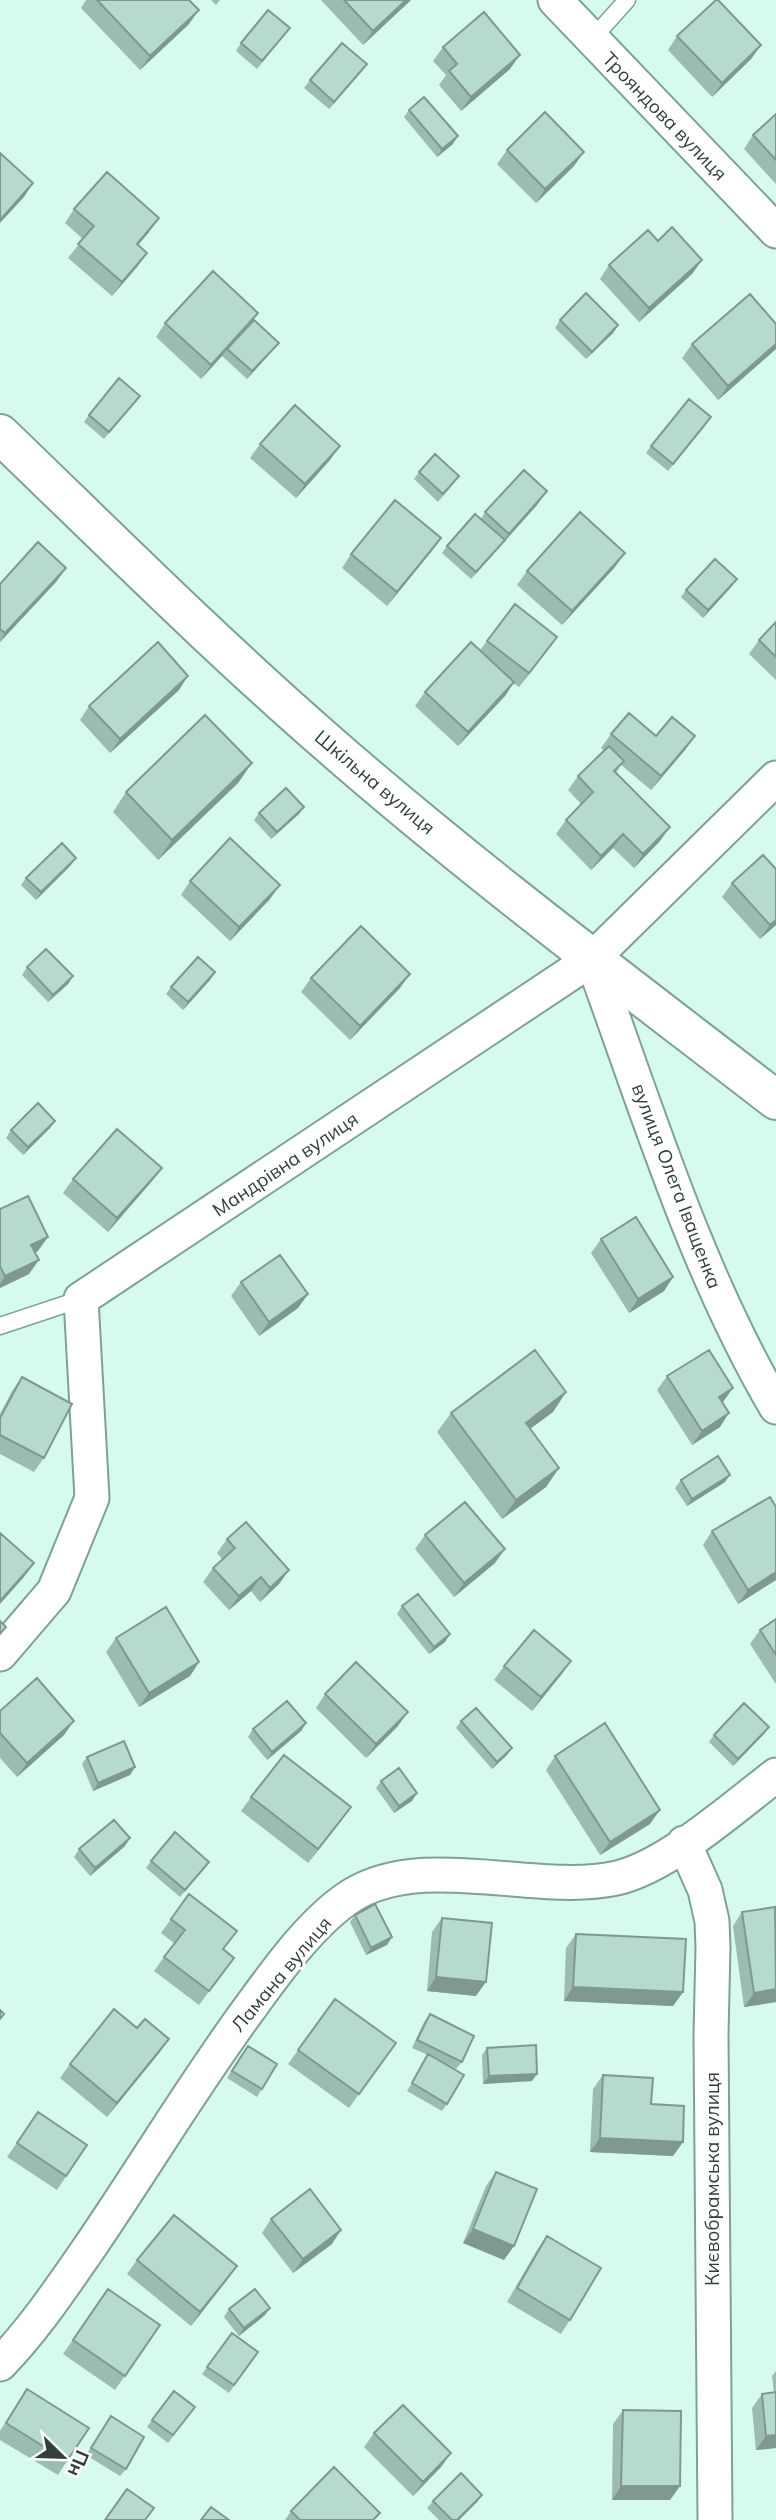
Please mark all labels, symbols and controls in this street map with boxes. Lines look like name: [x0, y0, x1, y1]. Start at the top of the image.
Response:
street label: Трояндова вулиця: [598, 47, 732, 185]
street label: Шкільна вулиця: [310, 725, 440, 839]
street label: вулиця Олега Іващенка: [627, 1080, 727, 1292]
street label: Мандрівна вулиця: [208, 1106, 362, 1222]
street label: Ламана вулиця: [226, 1911, 336, 2037]
street label: Києвобрамська вулиця: [700, 2072, 724, 2286]
north arrow: [28, 2422, 98, 2492]
text: Пн: [62, 2447, 95, 2480]

